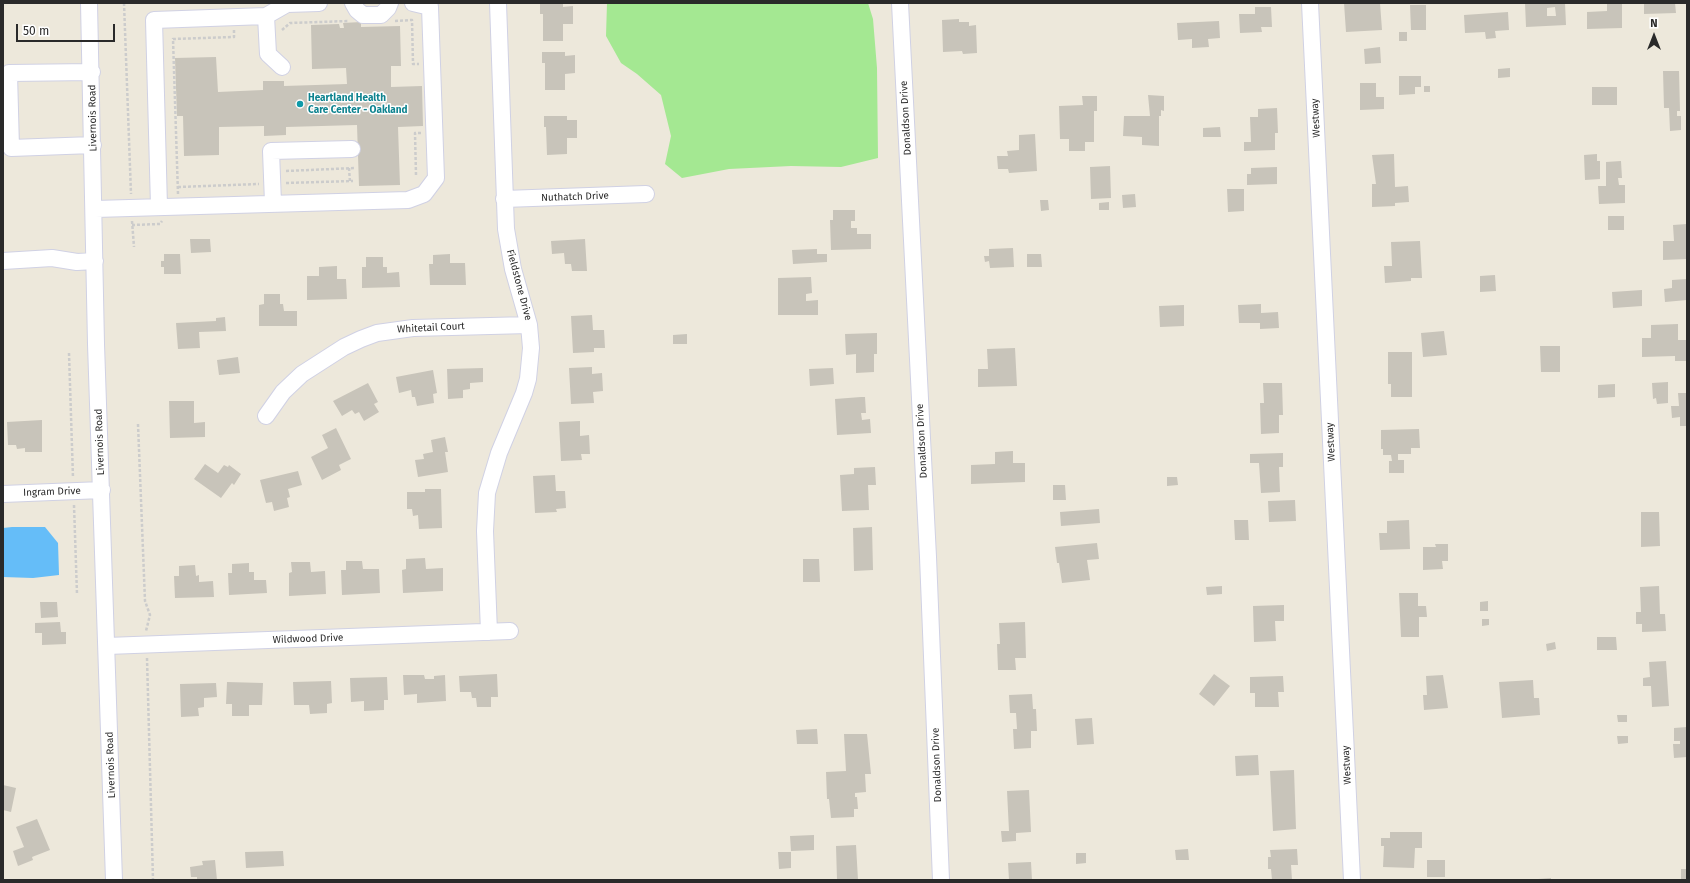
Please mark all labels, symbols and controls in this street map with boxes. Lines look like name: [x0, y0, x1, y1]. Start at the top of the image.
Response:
scale bar: [18, 16, 117, 42]
north arrow: [1634, 16, 1674, 56]
text: N: [1650, 17, 1658, 30]
text: 50 m: [23, 24, 49, 38]
street label: Donaldson Drive: [898, 80, 914, 156]
street label: Livernois Road: [86, 84, 100, 152]
place label: Heartland Health Care Center - Oakland: [308, 92, 408, 116]
street label: Westway: [1309, 98, 1323, 138]
marker: Heartland Health Care Center - Oakland: [295, 99, 305, 109]
street label: Nuthatch Drive: [541, 190, 609, 204]
street label: Fieldstone Drive: [504, 248, 534, 322]
street label: Whitetail Court: [397, 320, 465, 336]
street label: Donaldson Drive: [914, 403, 930, 479]
street label: Livernois Road: [93, 408, 107, 476]
street label: Westway: [1324, 422, 1338, 462]
street label: Ingram Drive: [23, 485, 81, 499]
street label: Wildwood Drive: [272, 632, 344, 646]
street label: Donaldson Drive: [930, 727, 944, 803]
street label: Livernois Road: [104, 731, 118, 799]
street label: Westway: [1340, 745, 1354, 785]

